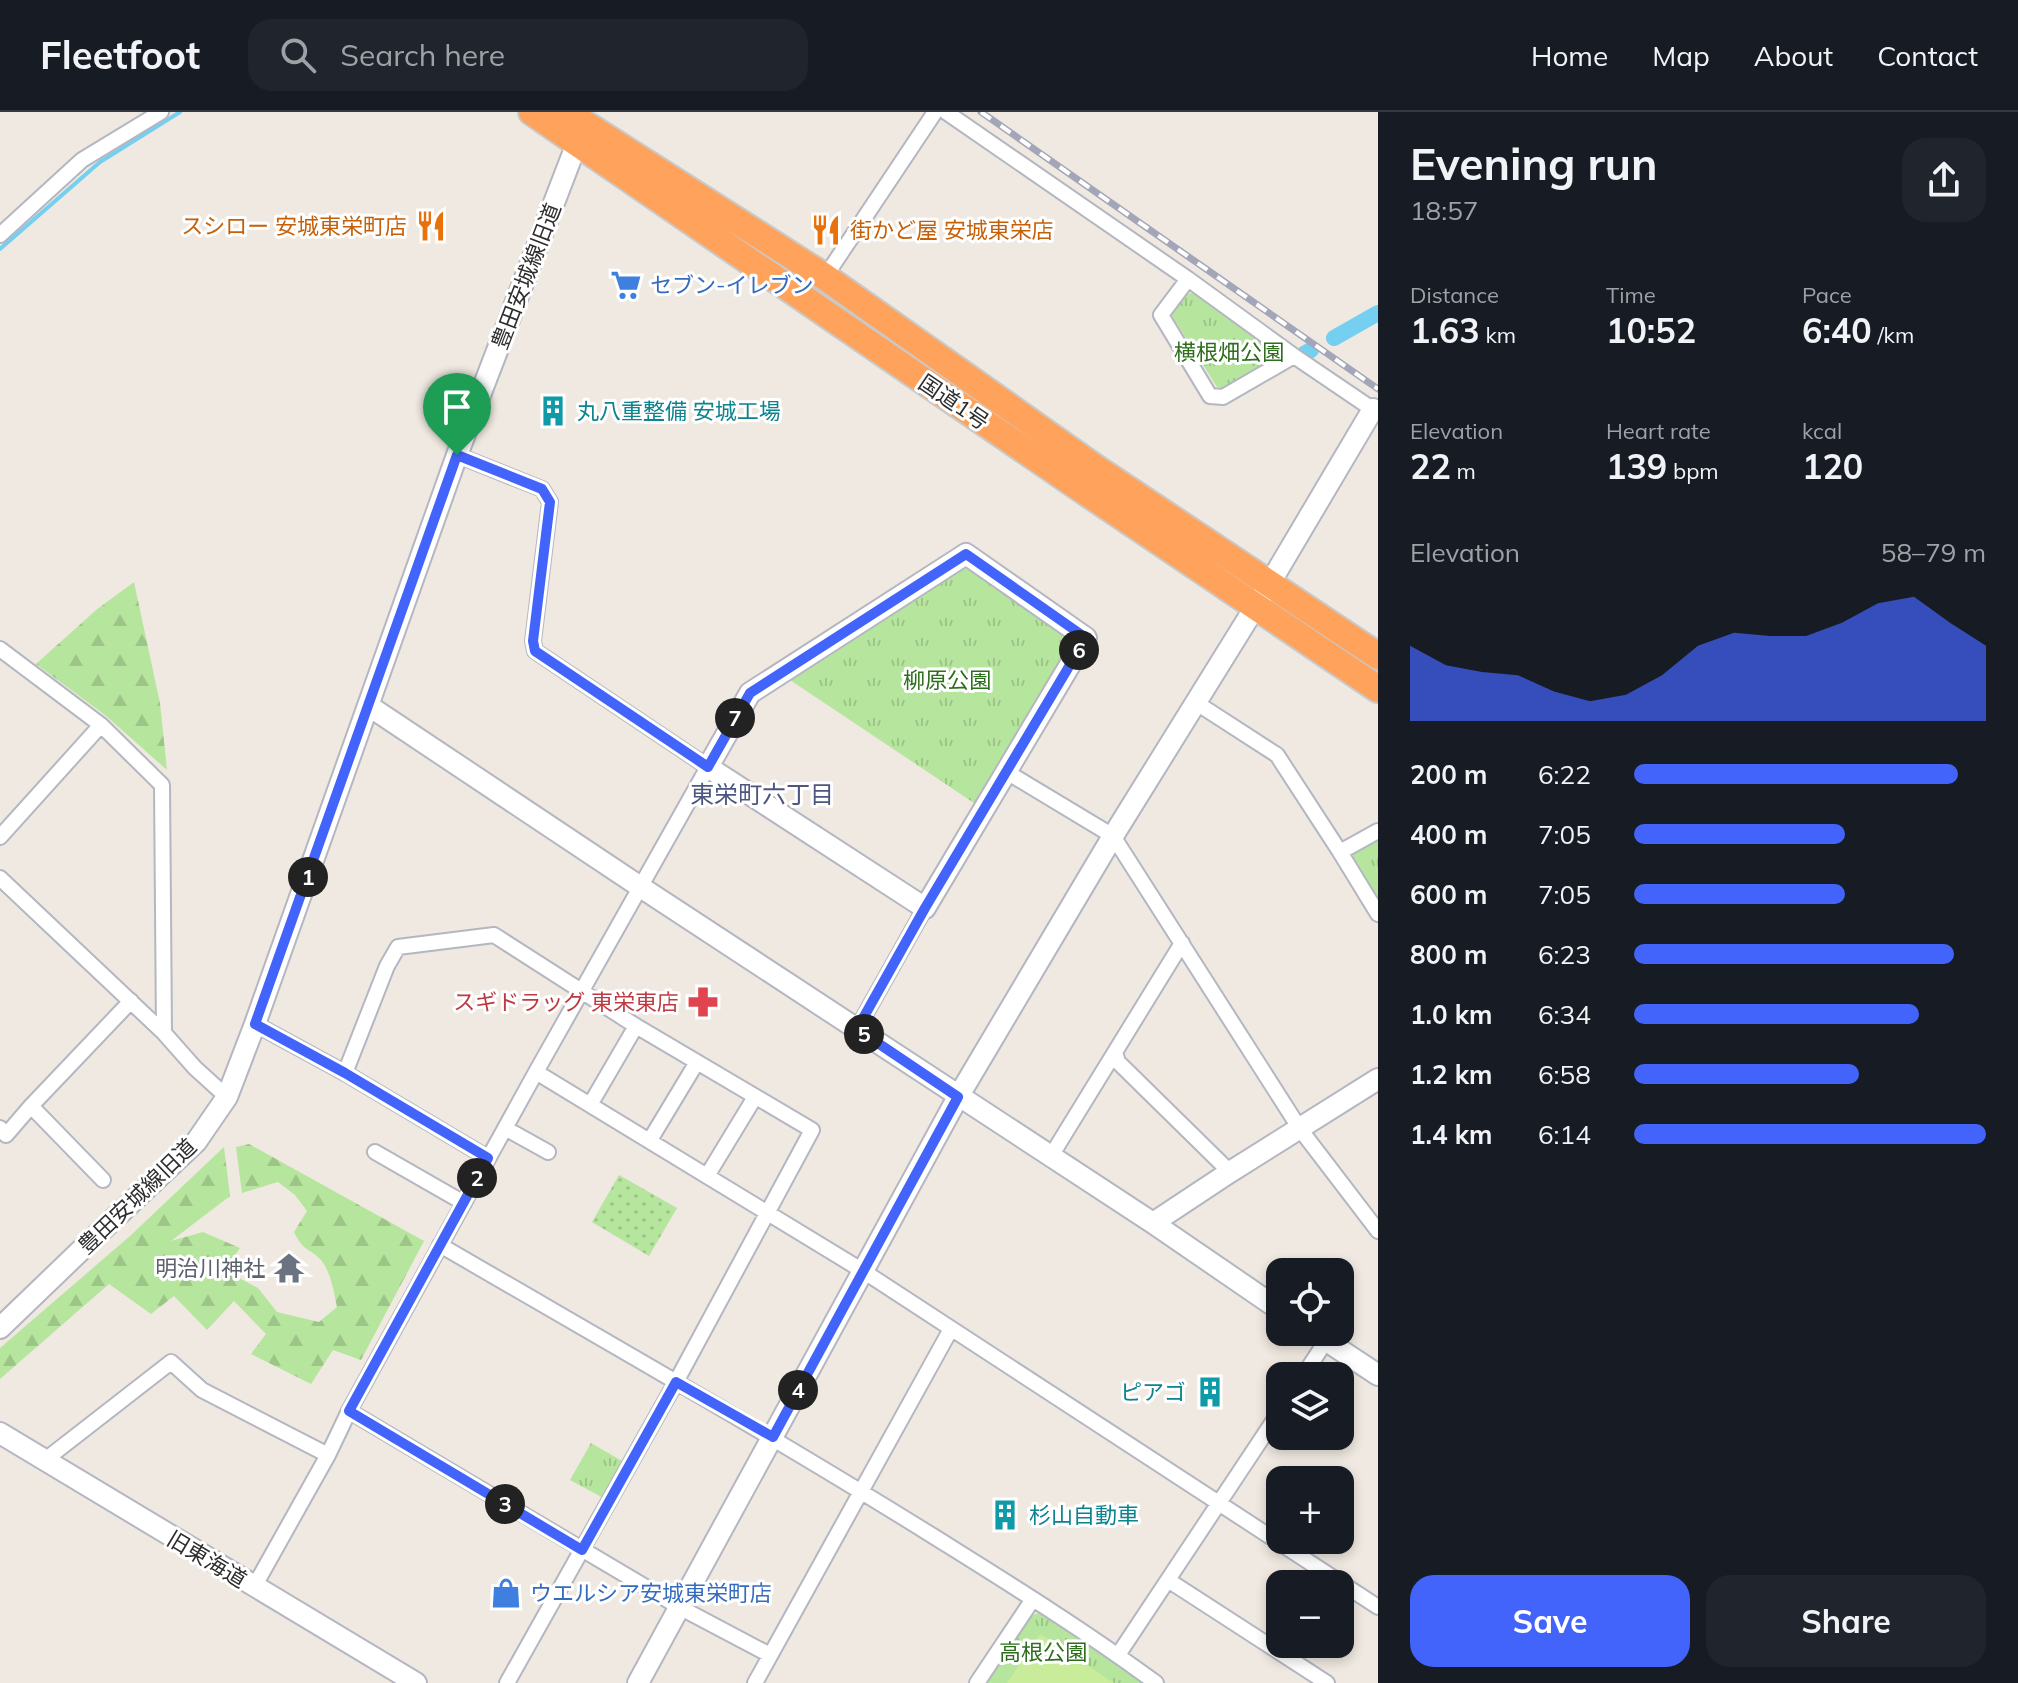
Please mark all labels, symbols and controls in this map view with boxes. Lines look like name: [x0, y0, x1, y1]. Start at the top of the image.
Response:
search box: [248, 19, 808, 91]
text: Fleetfoot: [40, 31, 200, 79]
icon: search: [276, 33, 320, 77]
text: Search here: [340, 36, 505, 74]
text: Home: [1531, 38, 1608, 73]
text: Map: [1652, 38, 1710, 73]
text: About: [1754, 38, 1833, 73]
text: Contact: [1877, 38, 1978, 73]
text: Evening run: [1410, 136, 1657, 191]
button: share: [1902, 138, 1986, 222]
text: 18:57: [1410, 194, 1478, 227]
street label: 豊田安城線旧道: [485, 199, 567, 353]
restaurant icon: スシロー 安城東栄町店: [414, 209, 448, 243]
place label: スシロー 安城東栄町店: [181, 212, 407, 240]
restaurant icon: 街かど屋 安城東栄店: [809, 213, 843, 247]
place label: 街かど屋 安城東栄店: [850, 216, 1054, 244]
supermarket icon: セブン-イレブン: [609, 268, 643, 302]
place label: セブン-イレブン: [650, 271, 813, 299]
text: Distance: [1410, 281, 1499, 309]
text: Time: [1606, 281, 1656, 309]
text: Pace: [1802, 281, 1852, 309]
text: 1.63: [1410, 309, 1480, 352]
text: 10:52: [1606, 309, 1696, 352]
text: 6:40: [1802, 309, 1872, 352]
text: km: [1480, 321, 1516, 349]
text: /km: [1872, 321, 1914, 349]
park label: 横根畑公園: [1174, 338, 1284, 366]
street label: 国道1号: [913, 368, 995, 436]
pin: [423, 373, 491, 455]
icon: arrive: [435, 385, 479, 429]
building icon: 丸八重整備 安城工場: [536, 394, 570, 428]
place label: 丸八重整備 安城工場: [577, 397, 781, 425]
text: Elevation: [1410, 417, 1503, 445]
text: Heart rate: [1606, 417, 1711, 445]
text: kcal: [1802, 417, 1842, 445]
text: 22: [1410, 445, 1451, 488]
text: 139: [1606, 445, 1667, 488]
text: 120: [1802, 445, 1863, 488]
text: m: [1451, 457, 1476, 485]
text: bpm: [1667, 457, 1719, 485]
text: Elevation: [1410, 536, 1520, 569]
text: 58–79 m: [1881, 536, 1986, 569]
pin: 6: [1059, 630, 1099, 670]
text: 6: [1072, 636, 1086, 664]
park label: 柳原公園: [903, 666, 991, 694]
pin: 7: [715, 698, 755, 738]
text: 7: [728, 704, 742, 732]
text: 200 m: [1410, 758, 1487, 791]
text: 6:22: [1538, 758, 1591, 791]
district label: 東栄町六丁目: [690, 779, 834, 809]
text: 400 m: [1410, 818, 1487, 851]
text: 7:05: [1538, 818, 1591, 851]
pin: 1: [288, 857, 328, 897]
text: 1: [301, 863, 315, 891]
text: 600 m: [1410, 878, 1487, 911]
text: 7:05: [1538, 878, 1591, 911]
text: 800 m: [1410, 938, 1487, 971]
text: 6:23: [1538, 938, 1591, 971]
pharmacy icon: スギドラッグ 東栄東店: [686, 985, 720, 1019]
place label: スギドラッグ 東栄東店: [453, 988, 679, 1016]
text: 1.0 km: [1410, 998, 1493, 1031]
text: 6:34: [1538, 998, 1591, 1031]
pin: 5: [844, 1014, 884, 1054]
text: 5: [857, 1020, 871, 1048]
text: 1.2 km: [1410, 1058, 1493, 1091]
text: 6:58: [1538, 1058, 1591, 1091]
text: 1.4 km: [1410, 1118, 1493, 1151]
text: 6:14: [1538, 1118, 1591, 1151]
street label: 豊田安城線旧道: [72, 1132, 202, 1260]
pin: 2: [457, 1158, 497, 1198]
text: 2: [470, 1164, 484, 1192]
temple icon: 明治川神社: [272, 1251, 306, 1285]
place label: 明治川神社: [155, 1254, 265, 1282]
map controls: [1266, 1258, 1354, 1658]
button: locate: [1266, 1258, 1354, 1346]
button: layers: [1266, 1362, 1354, 1450]
pin: 4: [778, 1370, 818, 1410]
building icon: ピアゴ: [1193, 1375, 1227, 1409]
text: 4: [791, 1376, 805, 1404]
place label: ピアゴ: [1120, 1378, 1186, 1406]
button: +: [1266, 1466, 1354, 1554]
pin: 3: [485, 1484, 525, 1524]
text: 3: [498, 1490, 512, 1518]
building icon: 杉山自動車: [988, 1498, 1022, 1532]
place label: 杉山自動車: [1029, 1501, 1139, 1529]
street label: 旧東海道: [162, 1524, 252, 1594]
button: −: [1266, 1570, 1354, 1658]
button: Save: [1410, 1575, 1690, 1667]
button: Share: [1706, 1575, 1986, 1667]
shop icon: ウエルシア安城東栄町店: [489, 1576, 523, 1610]
place label: ウエルシア安城東栄町店: [530, 1579, 772, 1607]
park label: 高根公園: [999, 1638, 1087, 1666]

